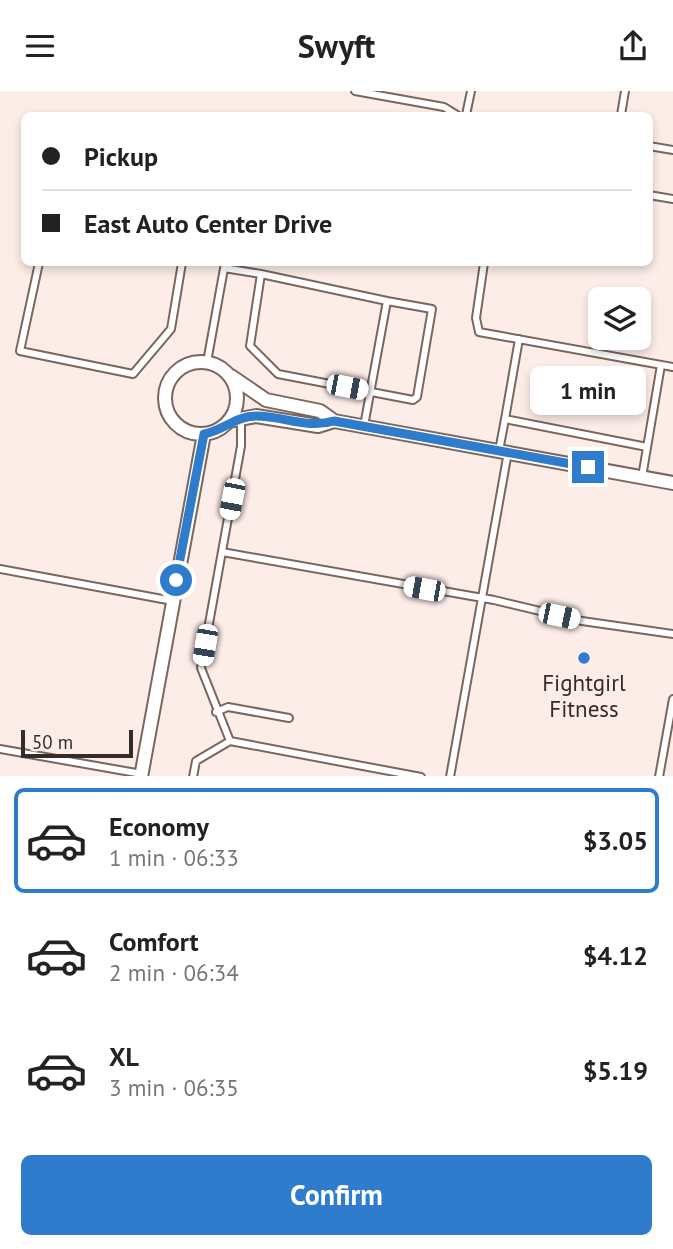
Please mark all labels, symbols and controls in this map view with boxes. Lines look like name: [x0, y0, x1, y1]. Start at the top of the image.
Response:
text: Swyft: [298, 25, 375, 67]
icon: menu: [21, 27, 59, 65]
icon: share: [614, 27, 652, 65]
text: Pickup: [84, 140, 158, 173]
text: East Auto Center Drive: [84, 207, 332, 240]
map controls: [588, 287, 651, 350]
button: layers: [588, 287, 651, 350]
callout: 1 min: [530, 365, 646, 415]
car: [325, 373, 370, 401]
text: 1 min: [560, 376, 616, 405]
route end: [572, 451, 604, 483]
car: [218, 476, 247, 522]
route start: [160, 564, 192, 596]
car: [402, 575, 447, 603]
car: [537, 601, 582, 631]
car: [192, 622, 219, 668]
marker: Fightgirl Fitness: [576, 650, 592, 666]
place label: Fightgirl Fitness: [542, 668, 626, 723]
scale bar: [21, 727, 133, 759]
text: 50 m: [32, 730, 73, 754]
icon: car: [25, 809, 88, 872]
text: Economy: [109, 810, 209, 843]
text: $3.05: [583, 824, 648, 857]
text: 1 min · 06:33: [109, 843, 239, 872]
icon: car: [25, 924, 88, 987]
text: Comfort: [109, 925, 199, 958]
text: $4.12: [583, 939, 648, 972]
text: 2 min · 06:34: [109, 958, 239, 987]
icon: car: [25, 1039, 88, 1102]
text: XL: [109, 1040, 139, 1073]
text: $5.19: [583, 1054, 648, 1087]
text: 3 min · 06:35: [109, 1073, 239, 1102]
button: Confirm: [21, 1155, 652, 1235]

